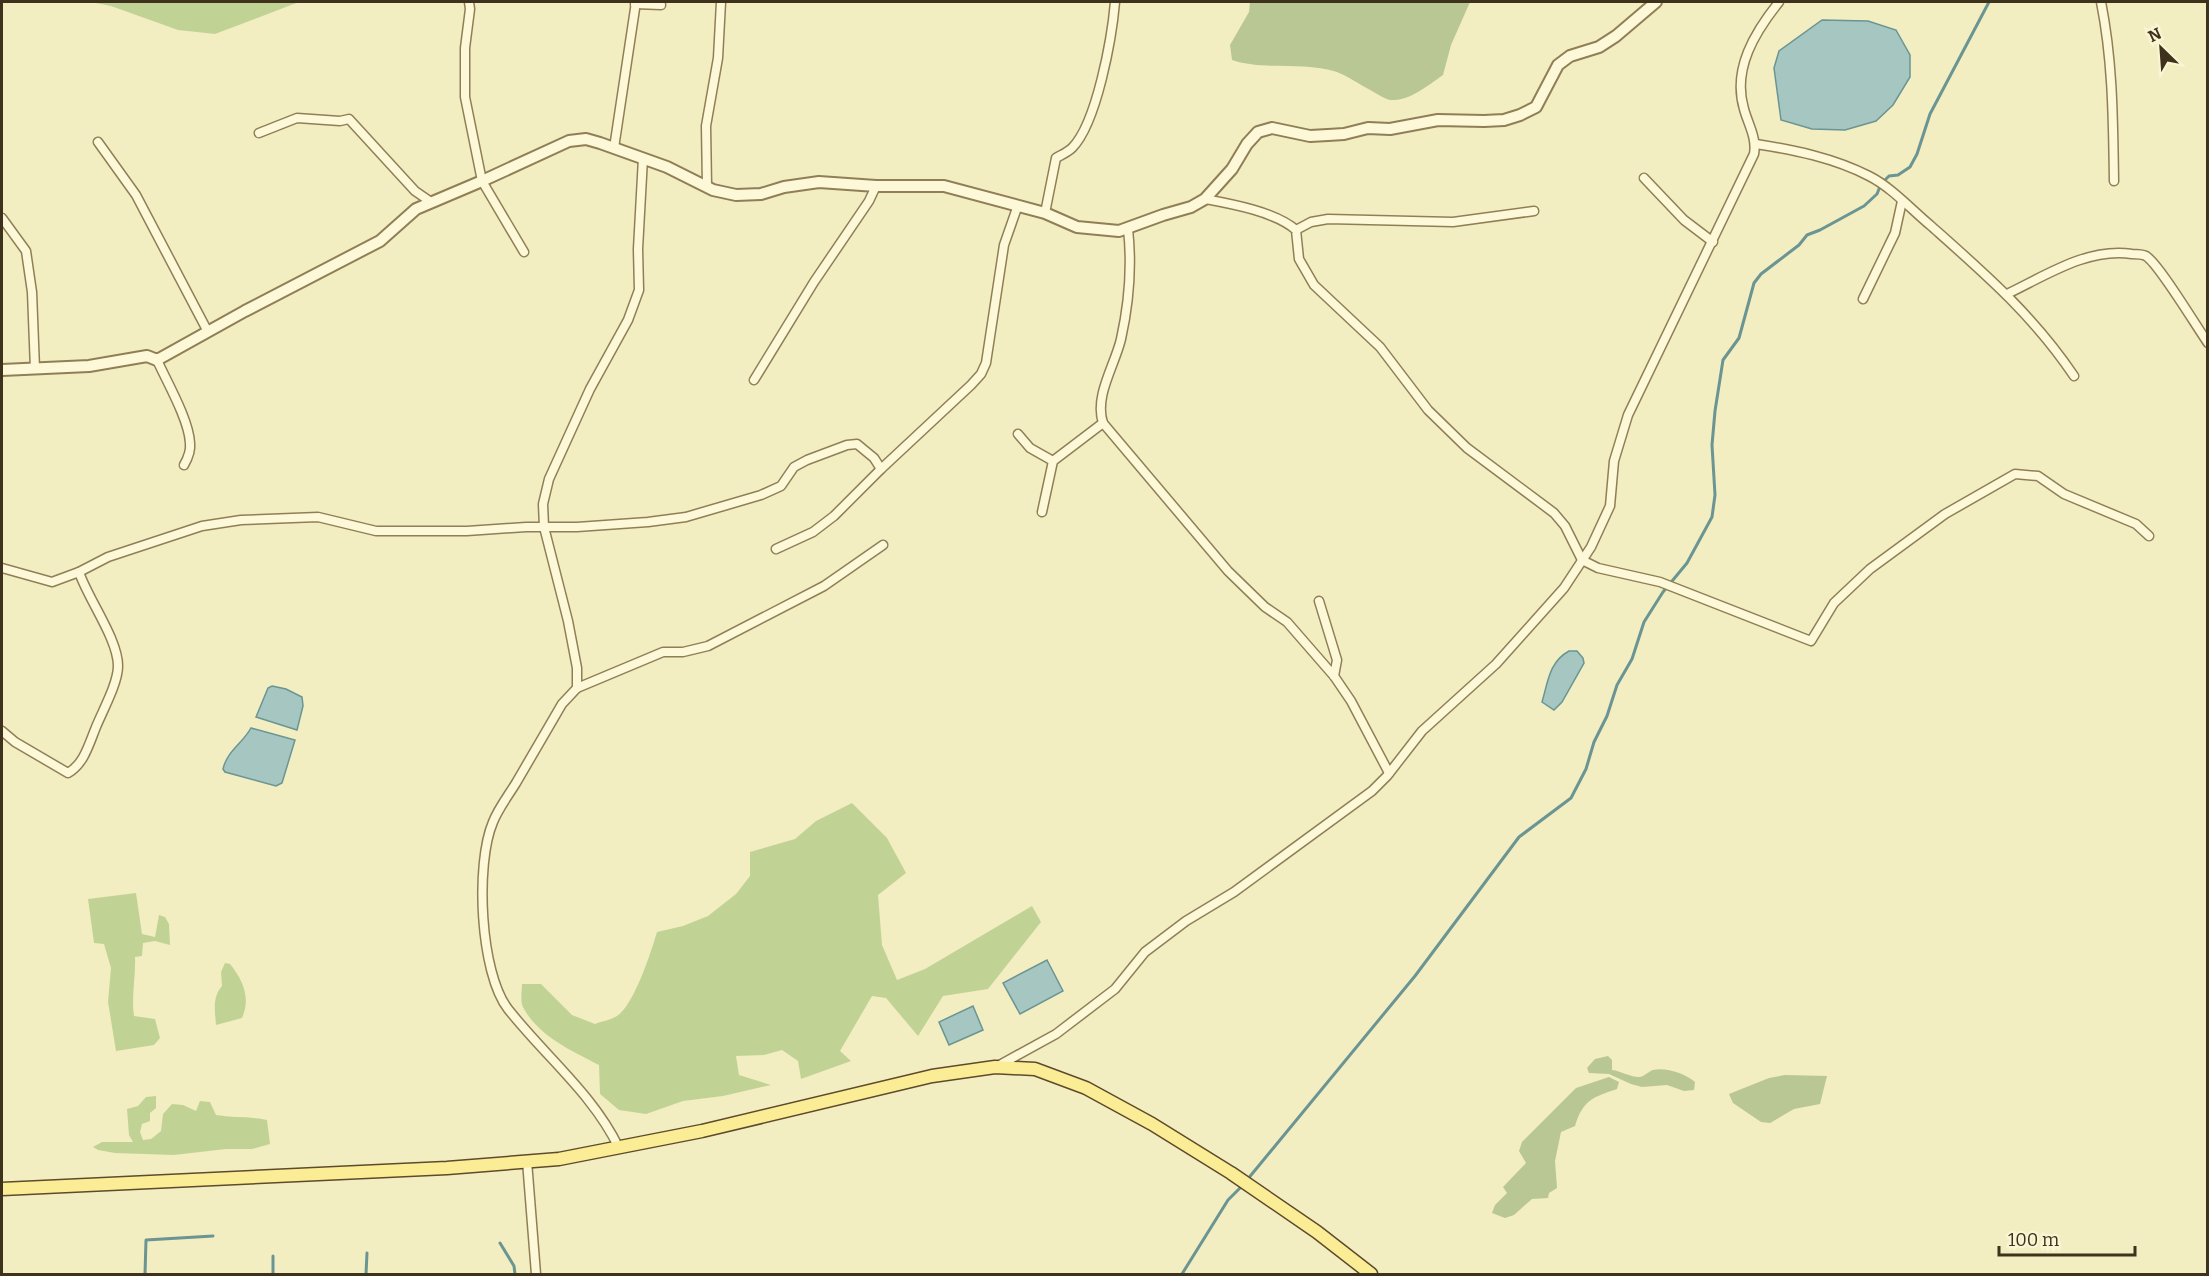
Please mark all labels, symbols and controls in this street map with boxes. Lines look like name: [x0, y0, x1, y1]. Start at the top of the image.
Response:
north arrow: [2131, 18, 2191, 78]
text: N: [2145, 24, 2164, 46]
scale bar: [1999, 1219, 2136, 1257]
text: 100 m: [2008, 1229, 2059, 1251]

